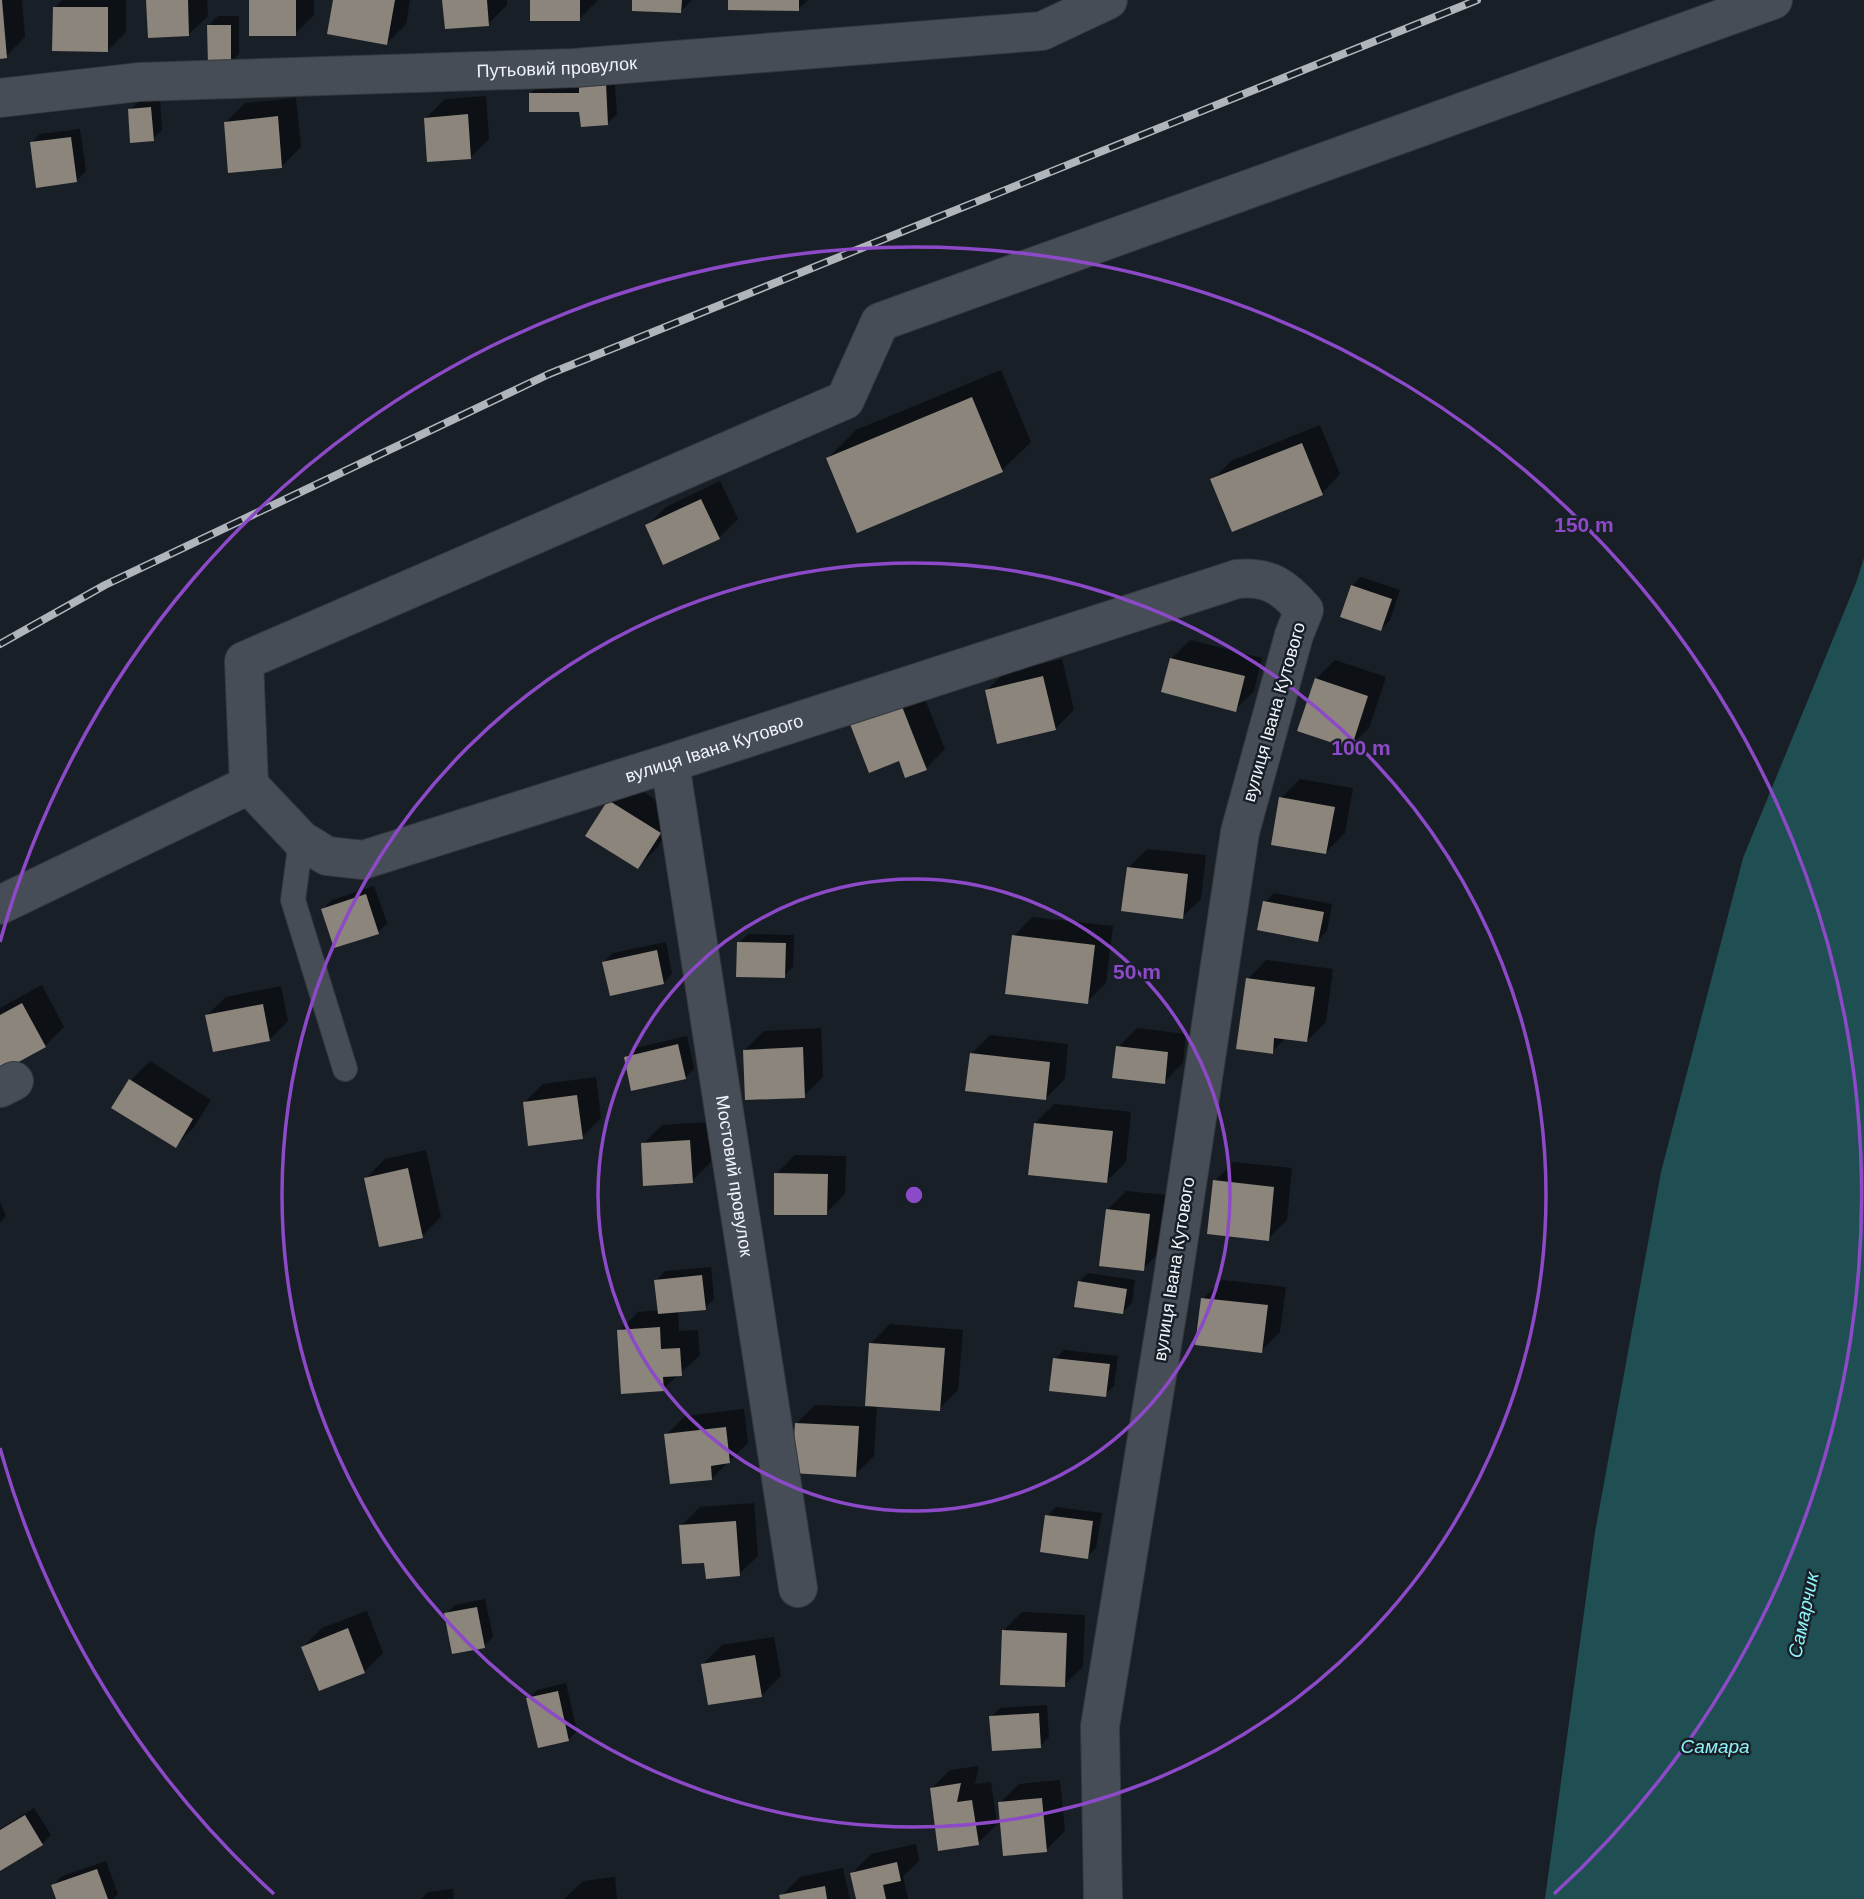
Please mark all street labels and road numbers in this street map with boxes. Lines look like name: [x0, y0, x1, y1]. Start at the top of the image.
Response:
street label: Путьовий провулок: [476, 53, 638, 81]
street label: вулиця Івана Кутового: [1239, 620, 1309, 804]
street label: вулиця Івана Кутового: [623, 710, 806, 787]
street label: Мостовий провулок: [712, 1094, 756, 1258]
street label: вулиця Івана Кутового: [1150, 1176, 1198, 1362]

